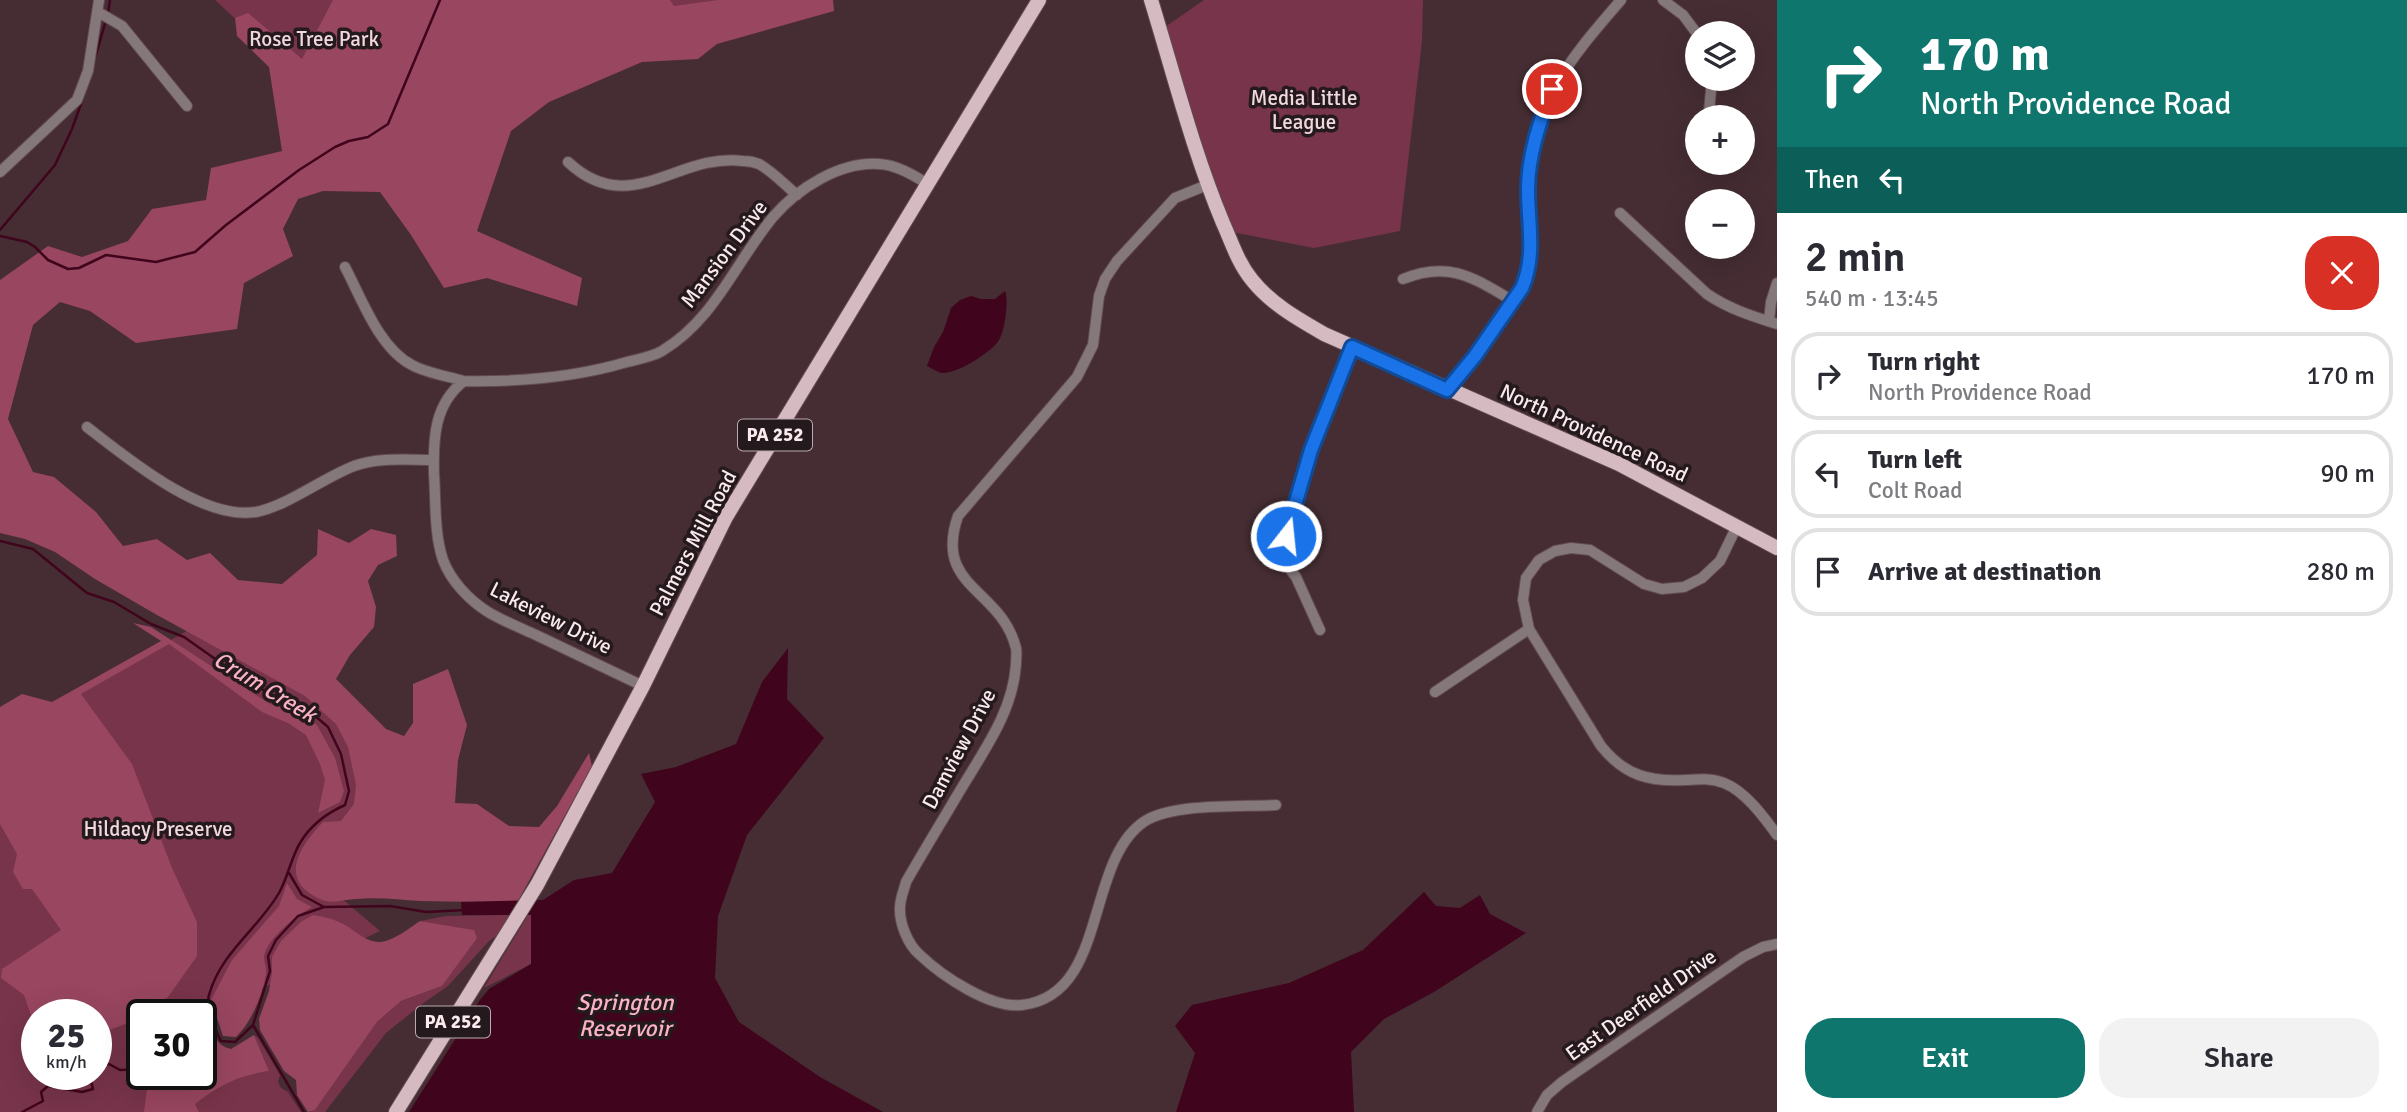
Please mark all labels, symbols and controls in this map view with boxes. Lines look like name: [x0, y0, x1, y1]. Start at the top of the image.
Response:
map controls: [1685, 21, 1755, 259]
button: layers: [1685, 21, 1755, 91]
text: 170 m: [1920, 24, 2050, 84]
park label: Rose Tree Park: [249, 26, 380, 52]
icon: right: [1805, 28, 1896, 119]
pin: [1522, 59, 1582, 119]
icon: arrive: [1533, 70, 1571, 108]
text: North Providence Road: [1920, 84, 2231, 123]
park label: Media Little League: [1251, 85, 1357, 135]
button: +: [1685, 105, 1755, 175]
icon: left: [1873, 161, 1911, 199]
text: Then: [1805, 164, 1859, 196]
button: −: [1685, 189, 1755, 259]
street label: Mansion Drive: [675, 195, 773, 313]
text: 2 min: [1805, 232, 1906, 283]
button: close: [2305, 236, 2379, 310]
text: 540 m · 13:45: [1805, 284, 1939, 313]
text: Turn right: [1868, 346, 1980, 378]
icon: right: [1809, 357, 1847, 395]
text: 170 m: [2306, 360, 2375, 392]
street label: North Providence Road: [1496, 378, 1692, 488]
text: North Providence Road: [1868, 378, 2092, 407]
road number: PA 252: [738, 420, 812, 450]
text: Turn left: [1868, 444, 1962, 476]
icon: left: [1809, 455, 1847, 493]
text: 90 m: [2320, 458, 2375, 490]
street label: Palmers Mill Road: [644, 466, 742, 620]
text: Colt Road: [1868, 476, 1962, 505]
position arrow: [1249, 499, 1323, 573]
icon: arrive: [1809, 553, 1847, 591]
text: Arrive at destination: [1868, 556, 2101, 588]
text: 280 m: [2306, 556, 2375, 588]
street label: Lakeview Drive: [485, 576, 617, 660]
water label: Crum Creek: [208, 645, 324, 730]
street label: Damview Drive: [916, 684, 1002, 814]
park label: Hildacy Preserve: [83, 816, 233, 842]
street label: East Deerfield Drive: [1561, 943, 1721, 1067]
water label: Springton Reservoir: [576, 988, 675, 1043]
speed limit sign: 30: [126, 999, 217, 1090]
road number: PA 252: [416, 1006, 490, 1038]
text: 25: [48, 1014, 85, 1057]
button: Exit: [1805, 1018, 2085, 1098]
button: Share: [2099, 1018, 2379, 1098]
text: km/h: [46, 1051, 87, 1073]

